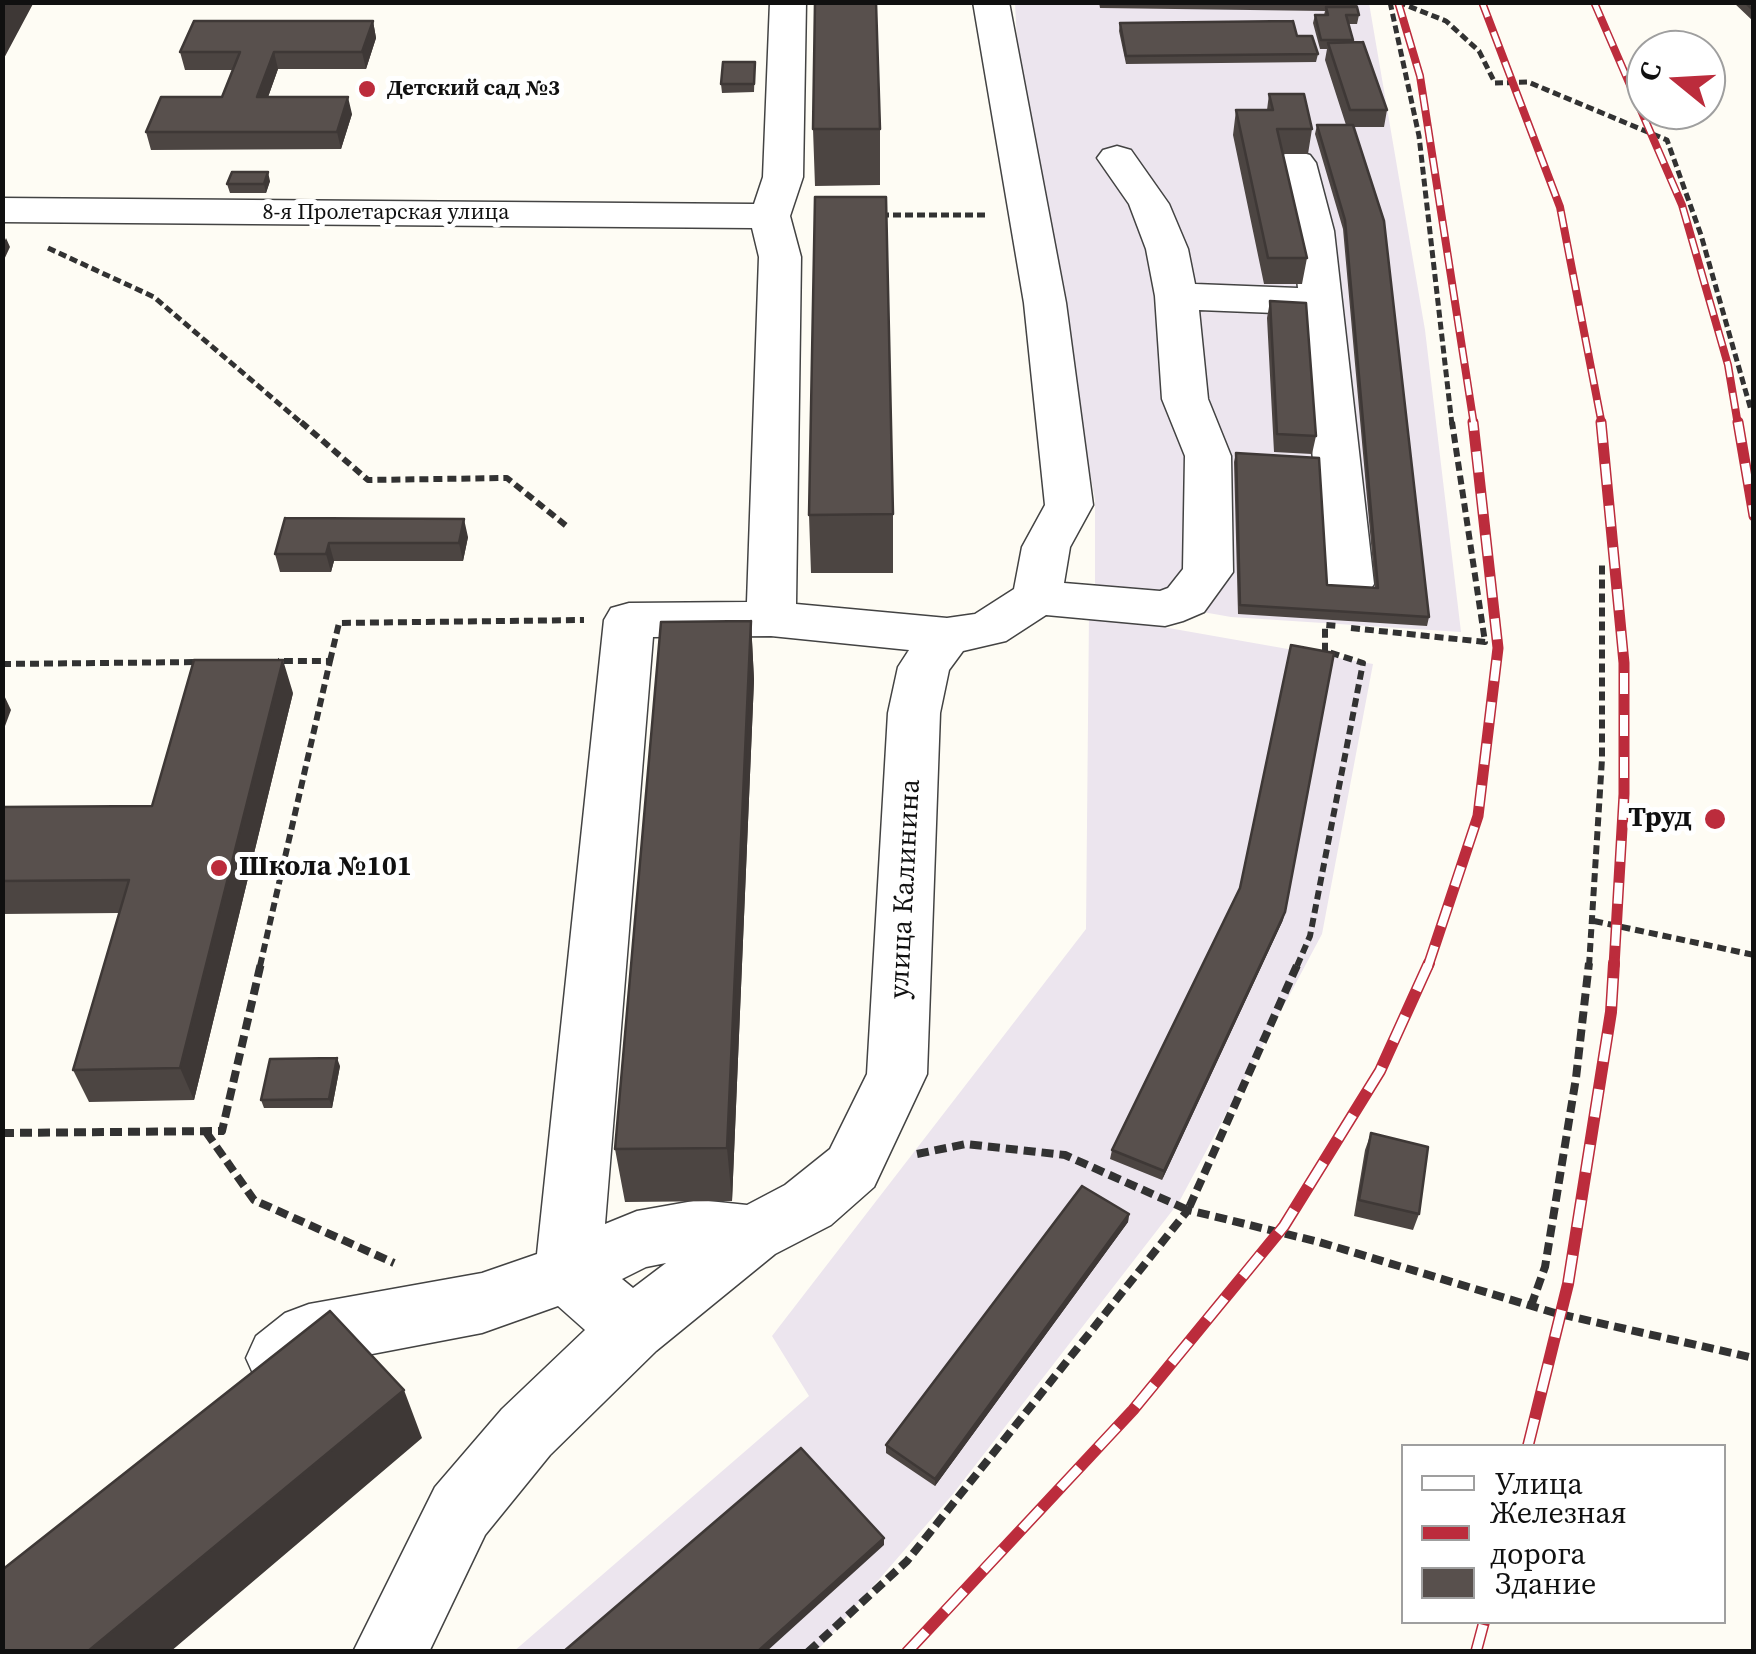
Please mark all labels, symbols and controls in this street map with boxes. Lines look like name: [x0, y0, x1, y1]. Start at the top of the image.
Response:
north arrow: [1626, 30, 1726, 130]
text: С: [1629, 57, 1670, 86]
place label: Детский сад №3: [387, 76, 560, 102]
marker: Детский сад №3: [356, 78, 378, 100]
street label: 8-я Пролетарская улица: [263, 200, 509, 226]
street label: улица Калинина: [883, 778, 929, 1000]
place label: Труд: [1628, 802, 1692, 836]
marker: Труд: [1702, 806, 1728, 832]
place label: Школа №101: [239, 851, 412, 885]
marker: Школа №101: [208, 857, 230, 879]
legend: [1401, 1444, 1726, 1624]
text: Улица: [1495, 1463, 1583, 1504]
text: Железная дорога: [1490, 1492, 1627, 1574]
text: Здание: [1495, 1563, 1596, 1604]

